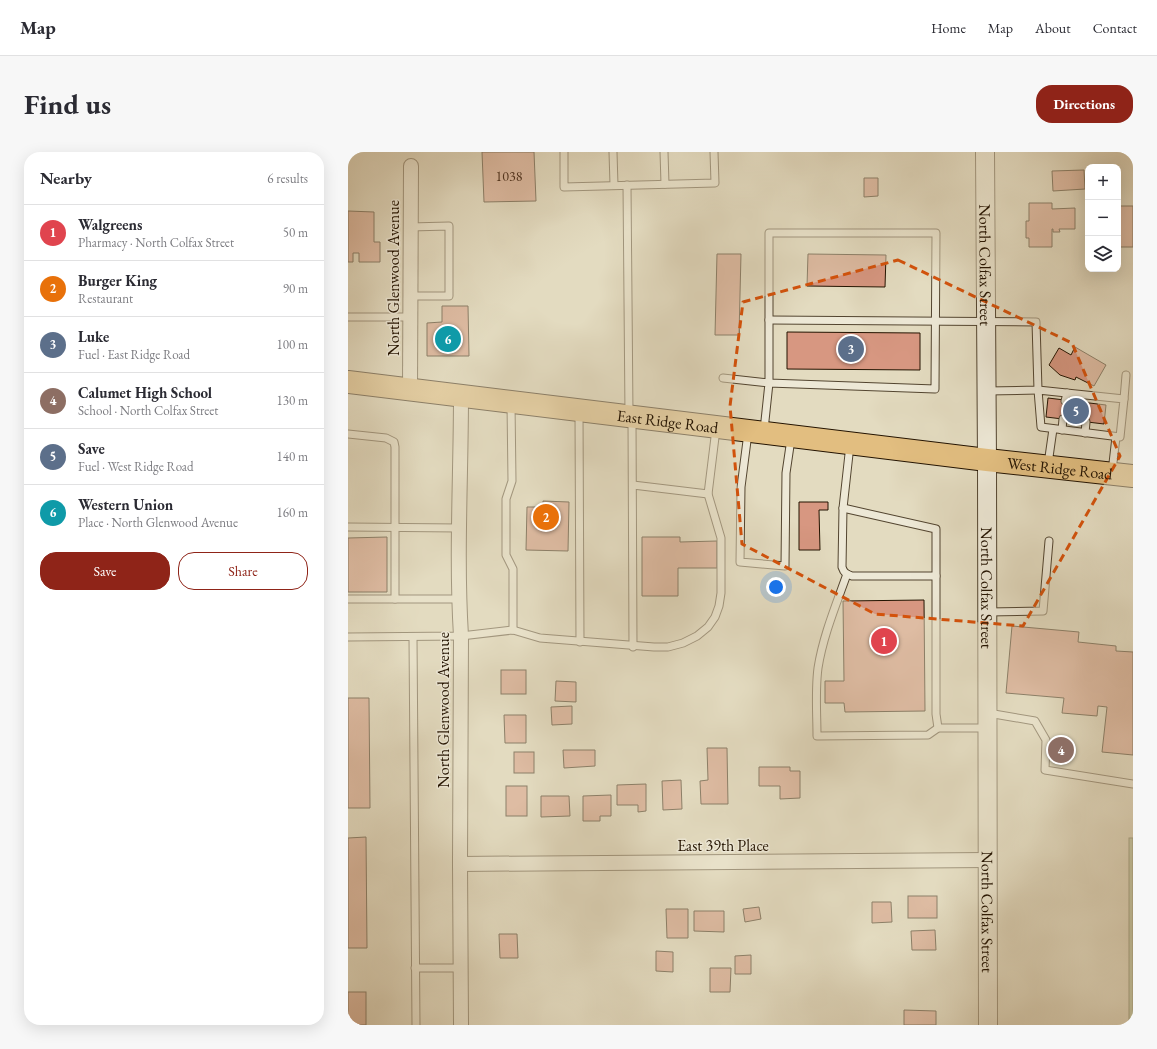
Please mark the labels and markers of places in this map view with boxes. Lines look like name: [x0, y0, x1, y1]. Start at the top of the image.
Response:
pin: 6: [435, 324, 461, 354]
pin: 3: [838, 334, 864, 364]
pin: 5: [1063, 396, 1089, 426]
pin: 2: [533, 502, 559, 532]
pin: 1: [871, 626, 897, 656]
pin: 4: [1048, 735, 1074, 765]

